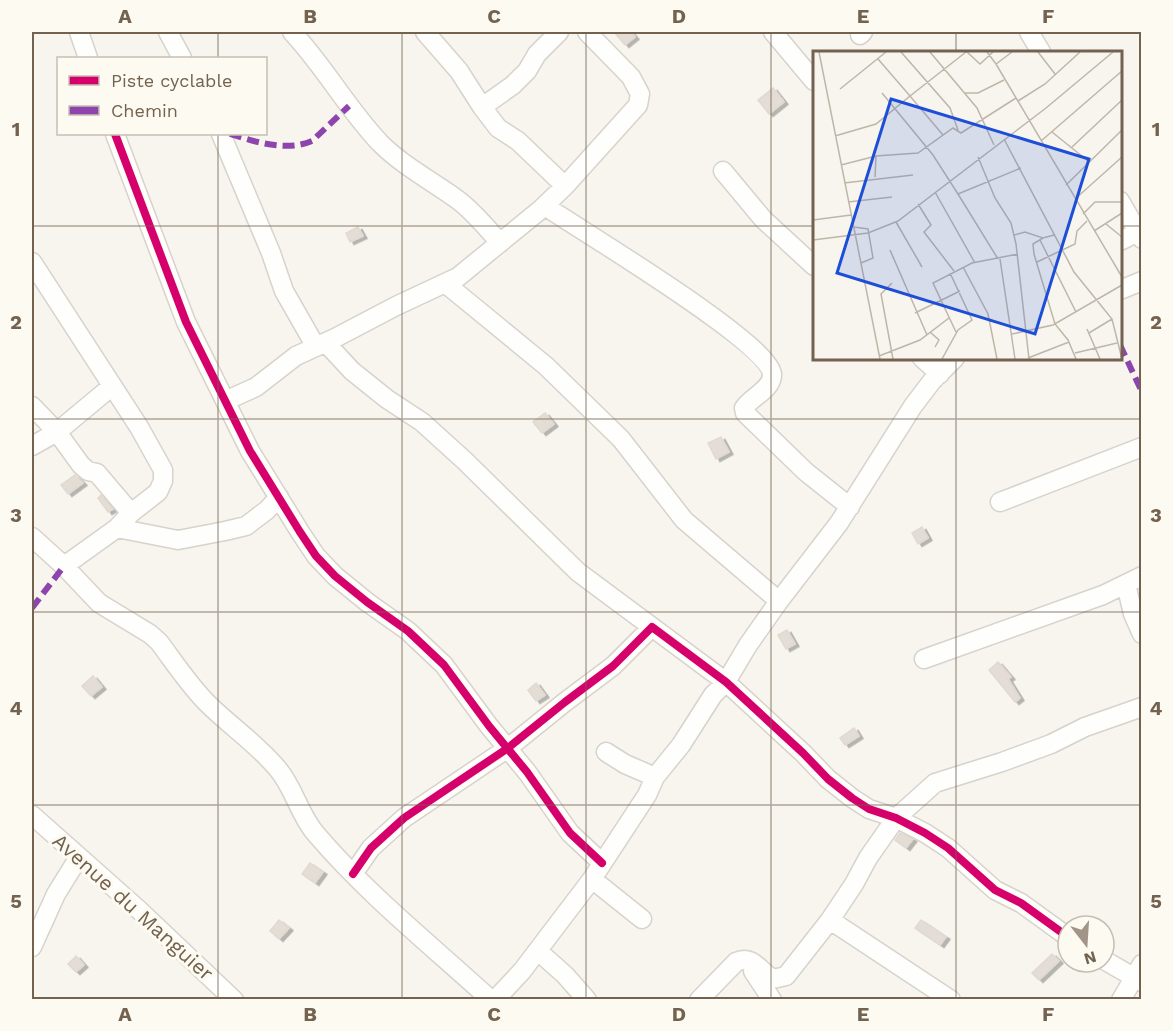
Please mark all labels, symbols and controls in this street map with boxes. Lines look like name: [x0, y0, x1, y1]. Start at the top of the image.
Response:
text: A: [118, 4, 132, 28]
text: B: [303, 4, 317, 28]
text: C: [487, 4, 501, 28]
text: D: [672, 4, 686, 28]
text: E: [857, 4, 869, 28]
text: F: [1042, 4, 1054, 28]
inset map: [813, 51, 1122, 360]
legend: [57, 57, 267, 135]
text: Piste cyclable: [111, 70, 232, 91]
text: Chemin: [111, 100, 178, 121]
text: 1: [12, 117, 20, 141]
text: 1: [1152, 117, 1160, 141]
text: 2: [10, 310, 22, 334]
text: 2: [1150, 310, 1162, 334]
text: 3: [10, 503, 22, 527]
text: 3: [1150, 503, 1162, 527]
text: 4: [10, 696, 23, 720]
text: 4: [1150, 696, 1163, 720]
street label: Avenue du Manguier: [48, 828, 219, 986]
text: 5: [10, 889, 22, 913]
text: 5: [1150, 889, 1162, 913]
north arrow: [1056, 914, 1116, 974]
text: N: [1082, 947, 1099, 969]
text: A: [118, 1002, 132, 1026]
text: B: [303, 1002, 317, 1026]
text: C: [487, 1002, 501, 1026]
text: D: [672, 1002, 686, 1026]
text: E: [857, 1002, 869, 1026]
text: F: [1042, 1002, 1054, 1026]

